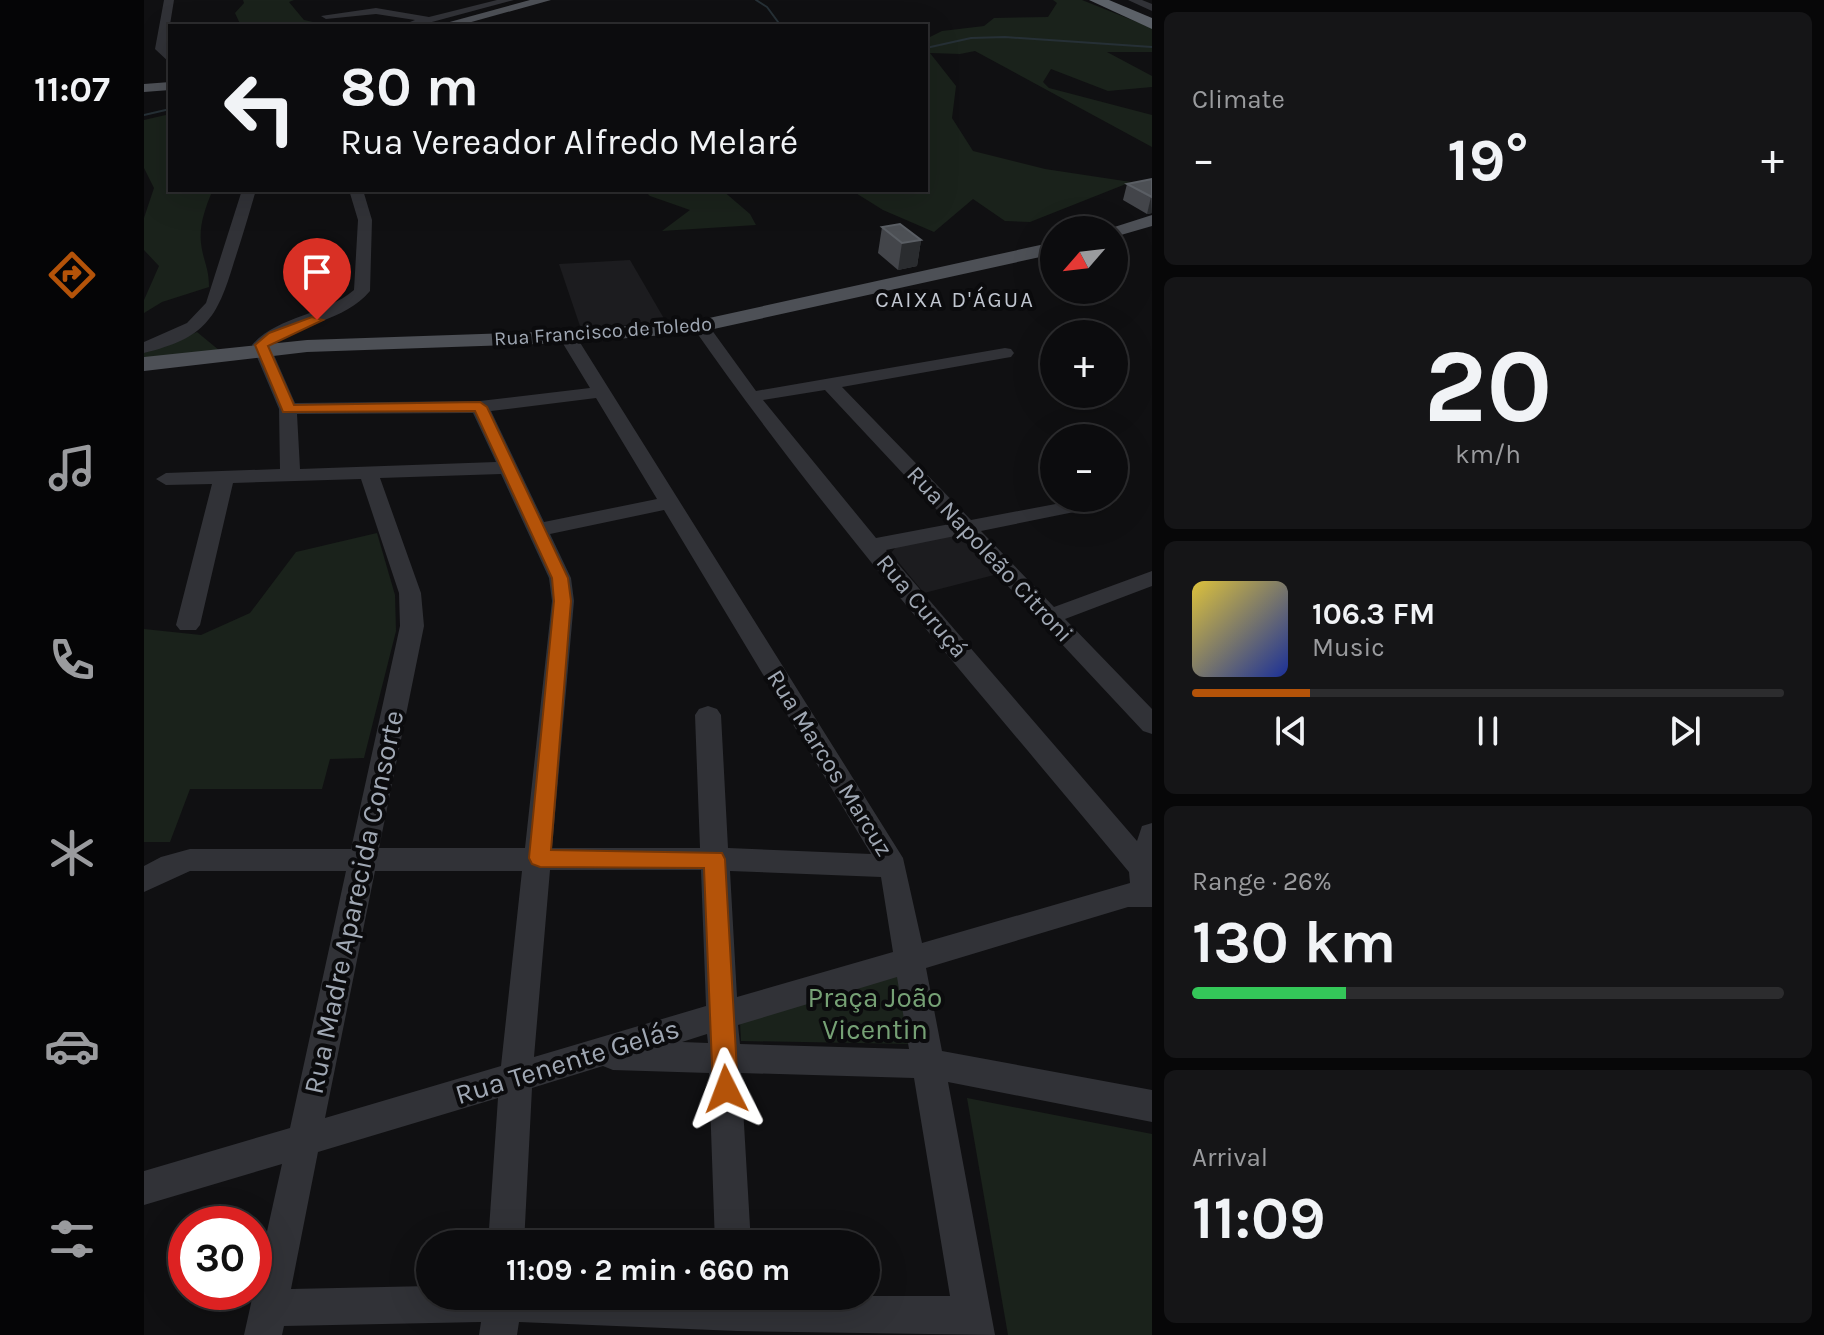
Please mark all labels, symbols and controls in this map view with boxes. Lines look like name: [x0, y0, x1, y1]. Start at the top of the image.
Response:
text: 80 m: [340, 54, 479, 119]
icon: left: [208, 56, 312, 160]
text: 11:07: [34, 68, 110, 110]
text: Climate: [1192, 84, 1285, 115]
text: Rua Vereador Alfredo Melaré: [340, 121, 798, 163]
text: 19°: [1447, 125, 1529, 195]
text: −: [1192, 134, 1215, 185]
text: +: [1761, 134, 1784, 185]
north arrow: [1040, 216, 1128, 304]
map controls: [1040, 216, 1128, 512]
pin: [283, 238, 351, 320]
icon: directions: [44, 247, 100, 303]
icon: arrive: [295, 250, 339, 294]
district label: CAIXA D'ÁGUA: [875, 286, 1035, 313]
street label: Rua Francisco de Toledo: [493, 312, 713, 351]
button: +: [1040, 320, 1128, 408]
text: 20: [1424, 326, 1552, 447]
button: −: [1040, 424, 1128, 512]
text: km/h: [1455, 439, 1521, 470]
icon: music: [44, 440, 100, 496]
street label: Rua Napoleão Citroni: [901, 460, 1079, 648]
street label: Rua Curuçá: [871, 549, 973, 663]
text: 106.3 FM: [1312, 596, 1435, 632]
icon: phone: [44, 632, 100, 688]
text: Music: [1312, 632, 1385, 663]
street label: Rua Marcos Marcuz: [761, 665, 899, 861]
street label: Rua Madre Aparecida Consorte: [297, 707, 410, 1097]
icon: previous: [1269, 709, 1313, 753]
icon: pause: [1466, 709, 1510, 753]
icon: next: [1663, 709, 1707, 753]
icon: climate: [44, 825, 100, 881]
text: Range · 26%: [1192, 866, 1332, 897]
text: 130 km: [1192, 907, 1396, 977]
park label: Praça João Vicentin: [808, 981, 942, 1046]
street label: Rua Tenente Gelás: [451, 1012, 683, 1111]
icon: car: [44, 1018, 100, 1074]
position arrow: [684, 1047, 768, 1131]
text: Arrival: [1192, 1142, 1268, 1173]
text: 11:09: [1192, 1183, 1326, 1253]
speed limit sign: 30: [168, 1206, 272, 1310]
icon: filters: [44, 1211, 100, 1267]
text: 11:09 · 2 min · 660 m: [506, 1252, 790, 1288]

